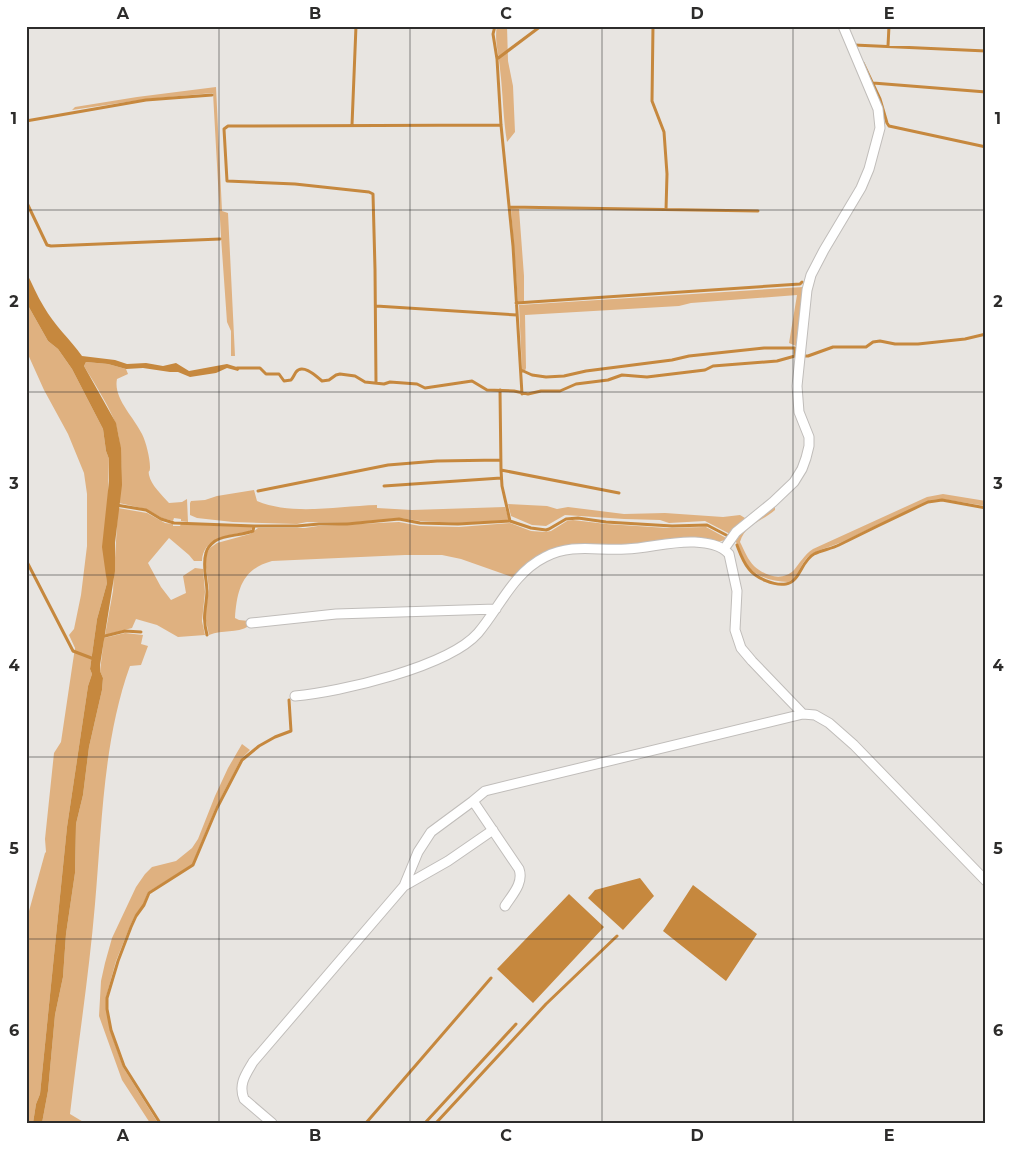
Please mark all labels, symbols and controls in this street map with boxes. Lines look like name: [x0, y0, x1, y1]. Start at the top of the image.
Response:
text: A: [116, 4, 130, 23]
text: B: [309, 4, 321, 23]
text: C: [500, 4, 512, 23]
text: D: [690, 4, 704, 23]
text: E: [884, 4, 894, 23]
text: 1: [11, 109, 17, 128]
text: 1: [995, 109, 1001, 128]
text: 2: [9, 292, 19, 311]
text: 2: [993, 292, 1003, 311]
text: 3: [8, 474, 19, 493]
text: 3: [992, 474, 1003, 493]
text: 4: [8, 656, 20, 675]
text: 4: [992, 656, 1004, 675]
text: 5: [9, 839, 19, 858]
text: 5: [993, 839, 1003, 858]
text: 6: [9, 1021, 19, 1040]
text: 6: [993, 1021, 1003, 1040]
text: A: [116, 1126, 130, 1145]
text: B: [309, 1126, 321, 1145]
text: C: [500, 1126, 512, 1145]
text: D: [690, 1126, 704, 1145]
text: E: [884, 1126, 894, 1145]

